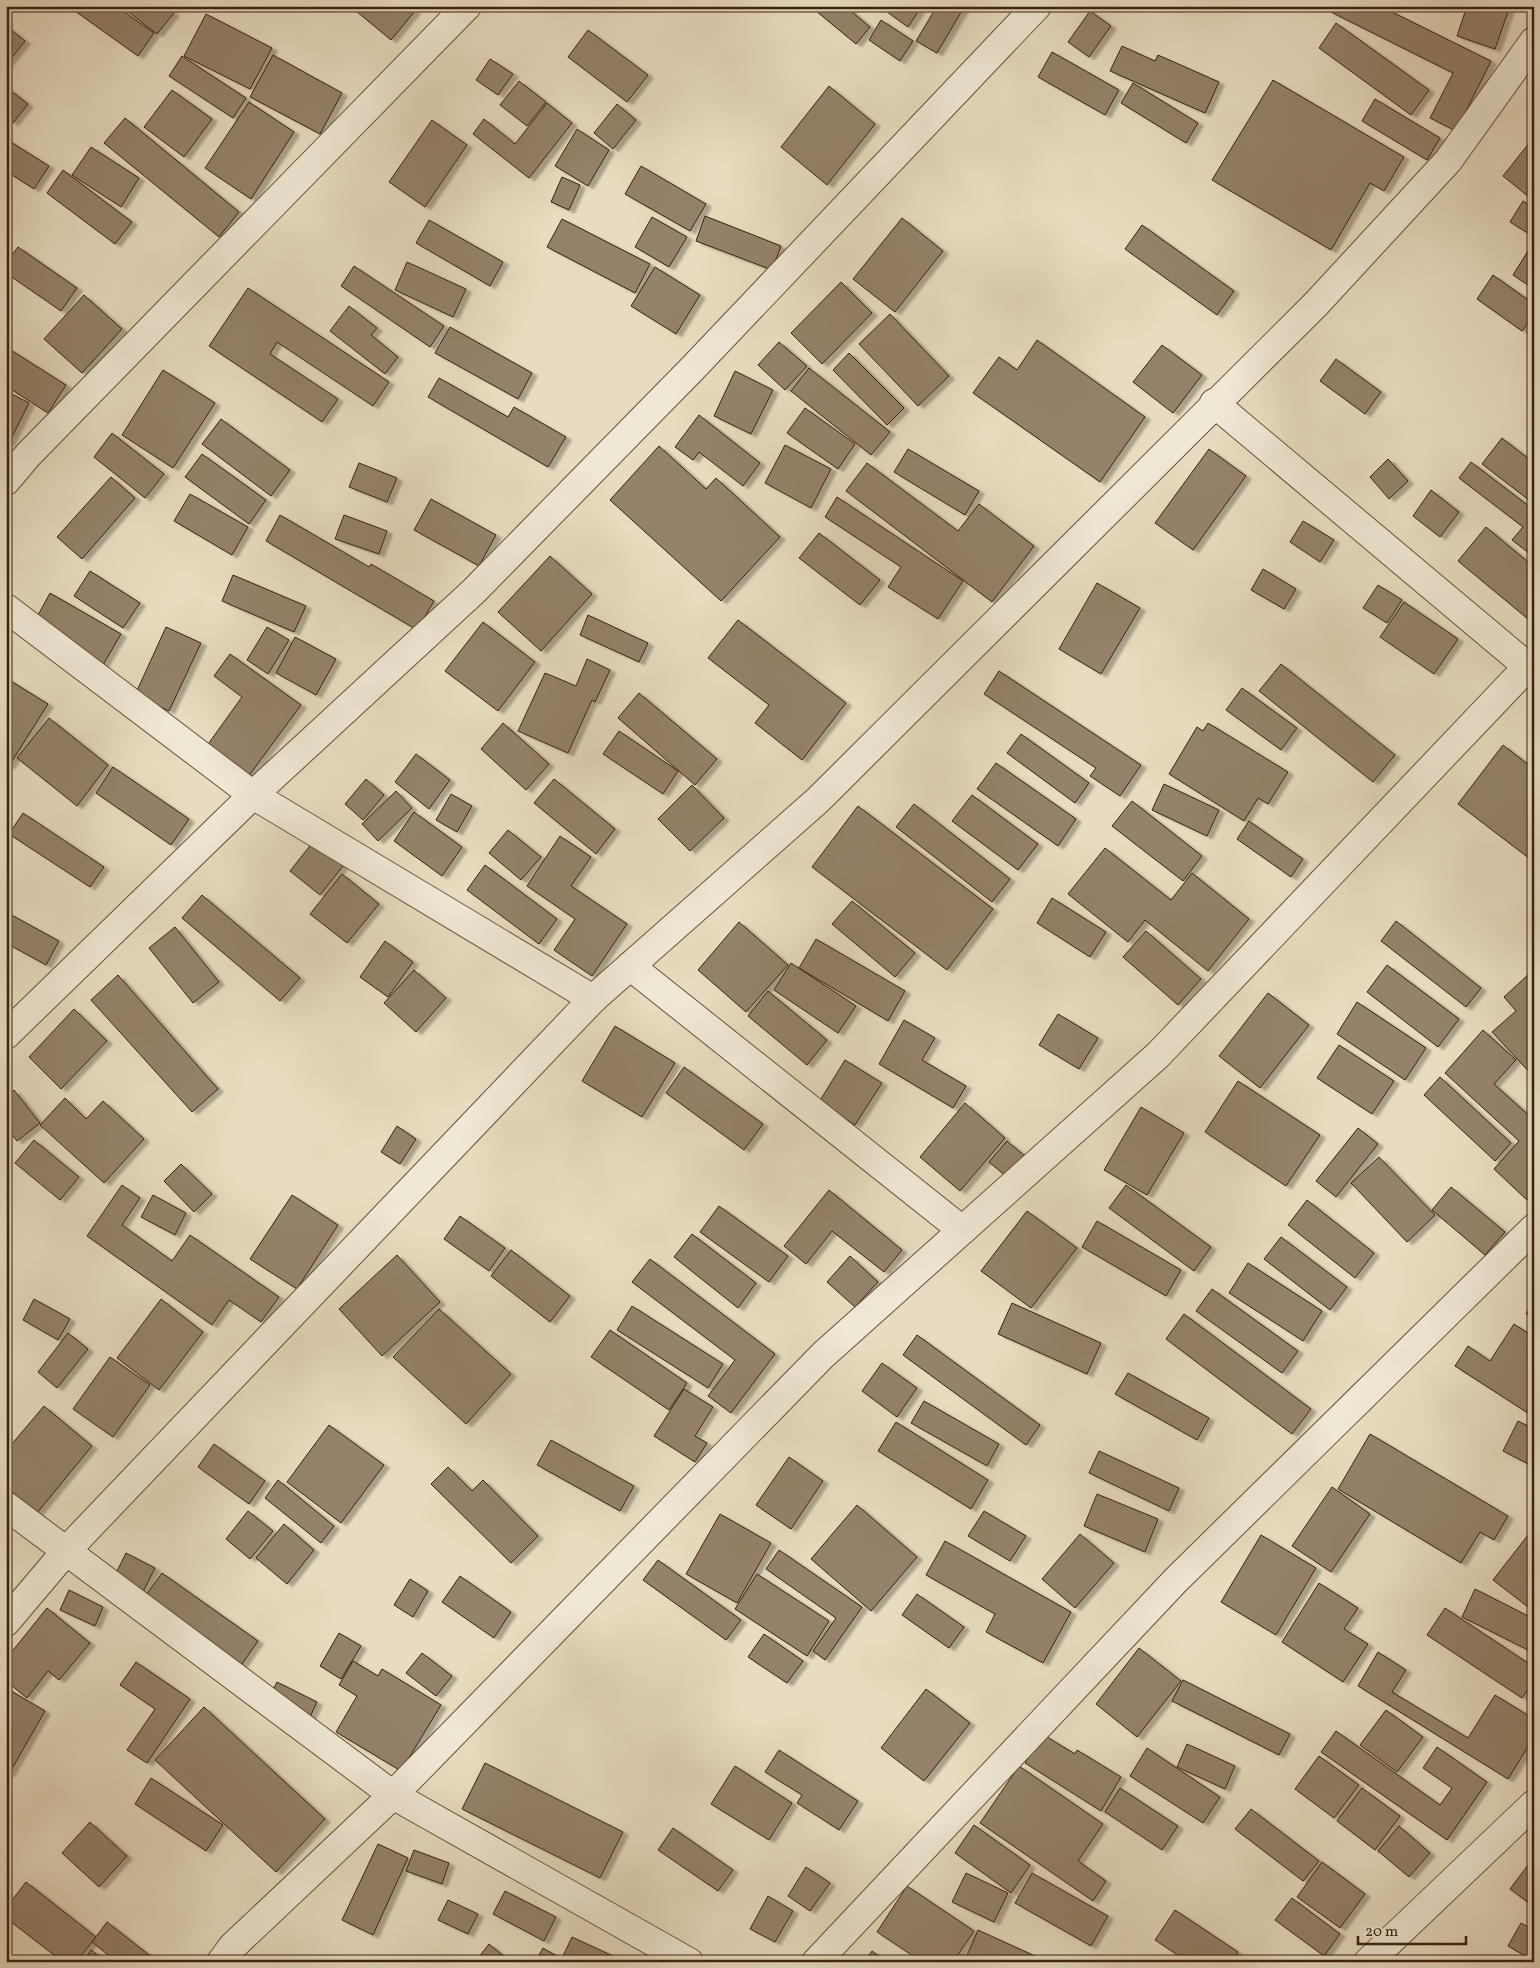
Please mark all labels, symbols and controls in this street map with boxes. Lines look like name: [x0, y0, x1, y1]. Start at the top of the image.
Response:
scale bar: [1358, 1913, 1465, 1945]
text: 20 m: [1365, 1922, 1398, 1943]

